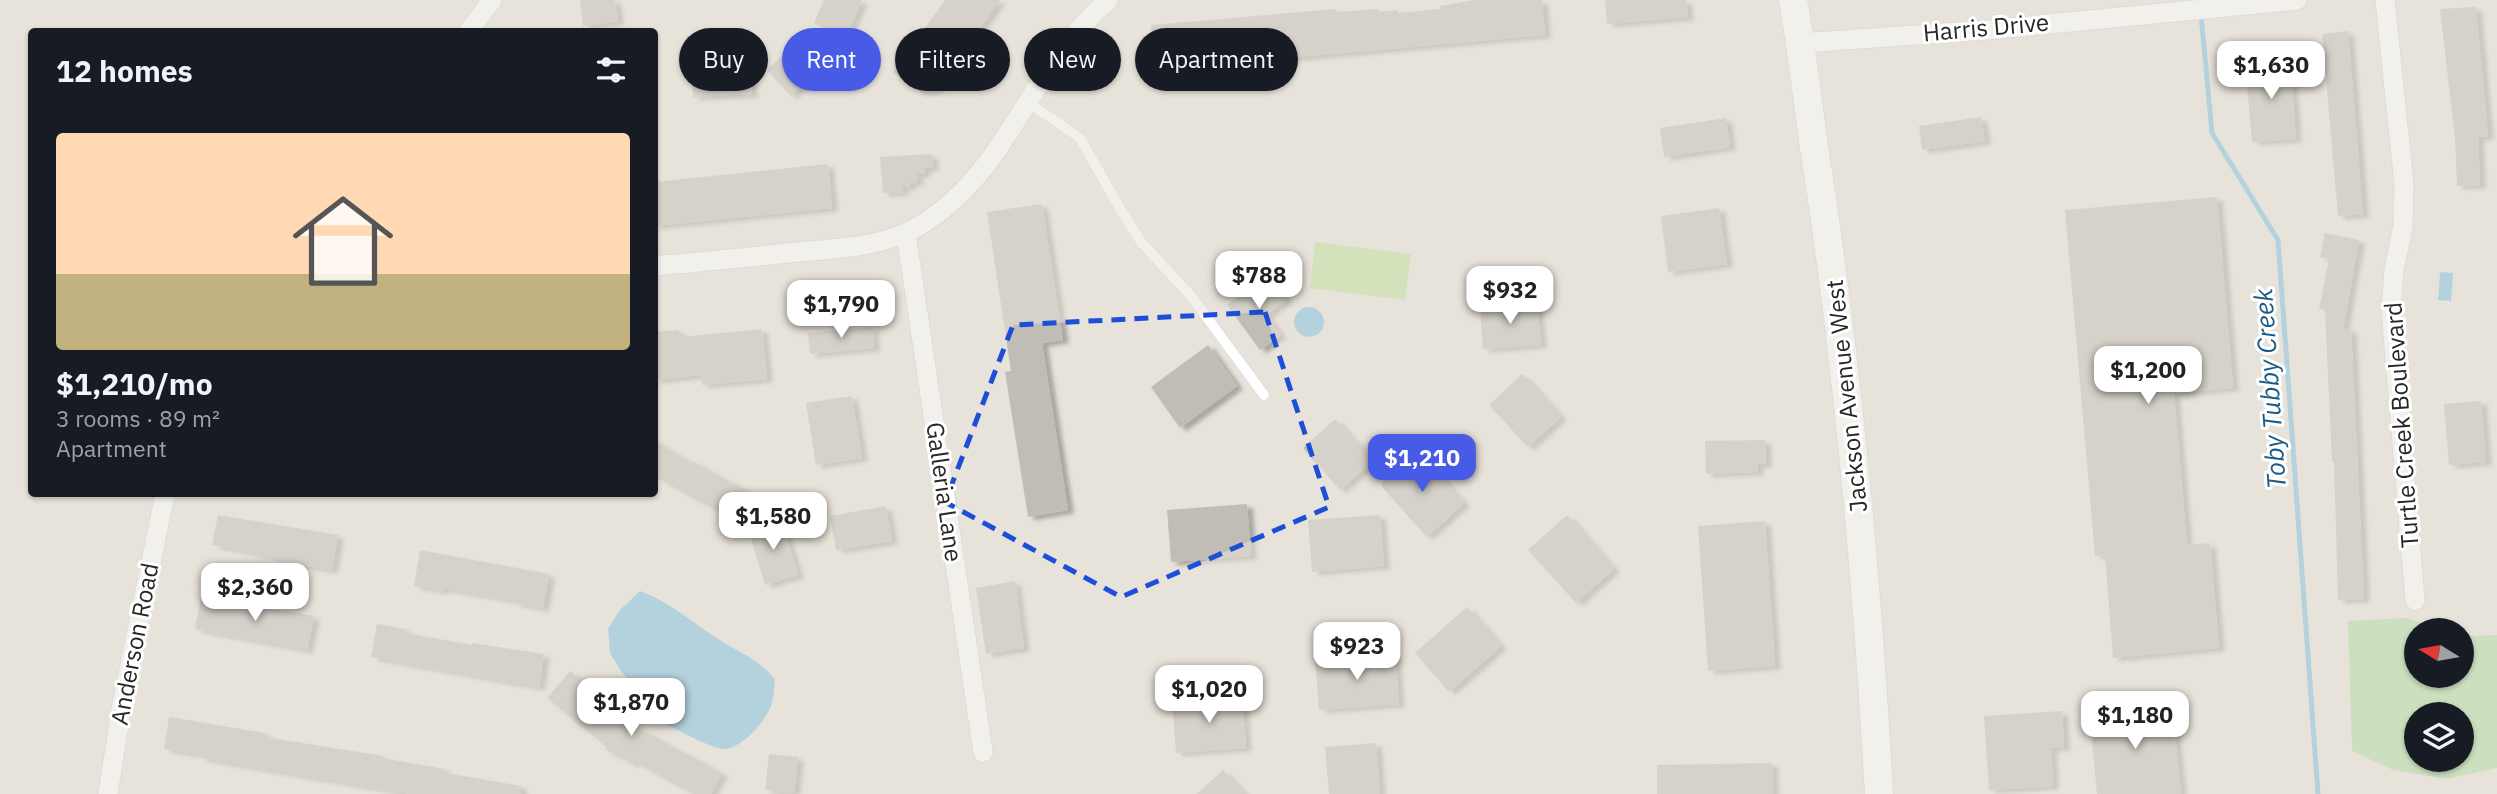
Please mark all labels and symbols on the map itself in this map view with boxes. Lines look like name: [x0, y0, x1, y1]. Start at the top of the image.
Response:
street label: Harris Drive: [1922, 6, 2050, 48]
pin: $1,630: [2214, 42, 2328, 101]
pin: $788: [1218, 252, 1300, 311]
pin: $932: [1469, 266, 1551, 326]
street label: Jackson Avenue West: [1818, 278, 1874, 514]
pin: $1,790: [784, 280, 898, 340]
water label: Toby Tubby Creek: [2245, 287, 2293, 490]
street label: Turtle Creek Boulevard: [2376, 301, 2426, 549]
pin: $1,200: [2091, 346, 2205, 406]
street label: Galleria Lane: [919, 420, 971, 564]
pin: $1,210: [1365, 434, 1479, 494]
pin: $1,580: [716, 492, 830, 552]
street label: Anderson Road: [103, 560, 165, 728]
pin: $2,360: [198, 564, 312, 623]
north arrow: [2404, 618, 2474, 688]
pin: $923: [1316, 622, 1398, 682]
pin: $1,020: [1152, 666, 1266, 725]
pin: $1,870: [574, 678, 688, 738]
pin: $1,180: [2078, 692, 2192, 751]

